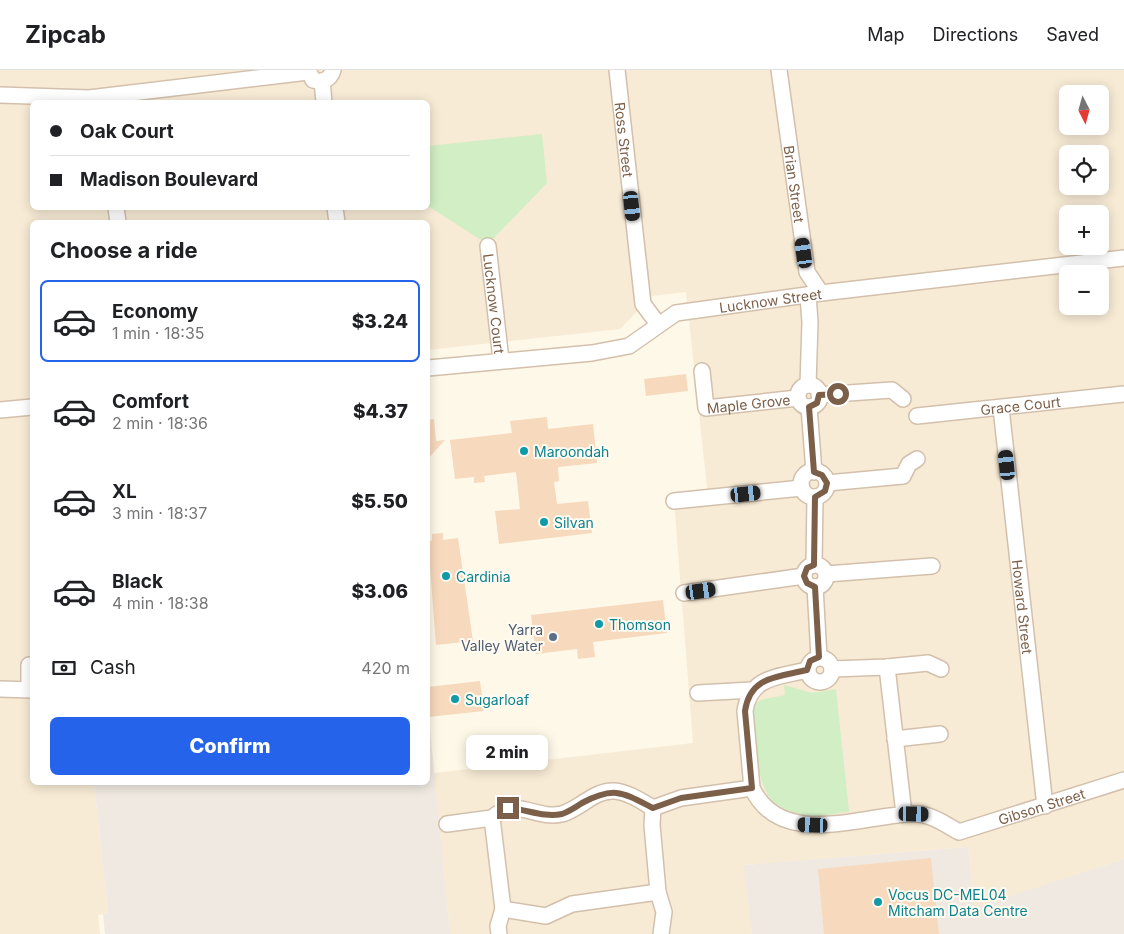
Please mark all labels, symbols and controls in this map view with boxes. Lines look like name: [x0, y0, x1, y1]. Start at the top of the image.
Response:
text: Zipcab: [25, 20, 106, 49]
text: Map: [867, 24, 905, 45]
text: Directions: [933, 24, 1018, 45]
text: Saved: [1046, 24, 1099, 45]
north arrow: [1059, 85, 1109, 135]
map controls: [1059, 85, 1109, 315]
street label: Ross Street: [612, 101, 637, 178]
text: Oak Court: [80, 120, 174, 143]
street label: Brian Street: [781, 144, 809, 224]
button: locate: [1059, 145, 1109, 195]
text: Madison Boulevard: [80, 168, 258, 191]
car: [622, 190, 641, 222]
button: +: [1059, 205, 1109, 255]
text: Choose a ride: [50, 237, 198, 263]
car: [794, 237, 813, 269]
street label: Lucknow Court: [480, 253, 509, 355]
button: −: [1059, 265, 1109, 315]
street label: Lucknow Street: [718, 284, 823, 315]
icon: car: [52, 299, 97, 344]
text: Economy: [112, 300, 198, 323]
text: $3.24: [352, 310, 408, 333]
text: 1 min · 18:35: [112, 323, 205, 343]
route start: [827, 383, 849, 405]
icon: car: [52, 389, 97, 434]
text: Comfort: [112, 390, 189, 413]
street label: Maple Grove: [706, 390, 791, 416]
street label: Grace Court: [979, 392, 1062, 418]
text: $4.37: [353, 400, 408, 423]
text: 2 min · 18:36: [112, 413, 208, 433]
place label: Maroondah: [534, 443, 609, 460]
marker: Maroondah: [518, 445, 530, 457]
car: [997, 449, 1016, 481]
icon: car: [52, 479, 97, 524]
text: XL: [112, 480, 137, 503]
car: [730, 485, 761, 503]
text: $5.50: [351, 490, 408, 513]
text: 3 min · 18:37: [112, 503, 207, 523]
place label: Silvan: [554, 514, 594, 531]
marker: Silvan: [538, 516, 550, 528]
street label: Howard Street: [1009, 559, 1037, 655]
place label: Cardinia: [456, 568, 511, 585]
icon: car: [52, 569, 97, 614]
text: Black: [112, 570, 163, 593]
marker: Cardinia: [440, 570, 452, 582]
text: $3.06: [352, 580, 408, 603]
car: [685, 581, 716, 601]
text: 4 min · 18:38: [112, 593, 209, 613]
place label: Thomson: [609, 616, 671, 633]
marker: Thomson: [593, 618, 605, 630]
place label: Yarra Valley Water: [461, 621, 543, 654]
marker: Yarra Valley Water: [547, 631, 559, 643]
icon: cash: [50, 654, 78, 682]
text: Cash: [90, 656, 136, 679]
text: 420 m: [361, 658, 410, 678]
place label: Sugarloaf: [465, 691, 529, 708]
marker: Sugarloaf: [449, 693, 461, 705]
button: Confirm: [50, 717, 410, 775]
callout: 2 min: [467, 736, 549, 770]
text: 2 min: [485, 742, 529, 762]
street label: Gibson Street: [996, 784, 1087, 828]
route end: [497, 797, 519, 819]
car: [898, 806, 929, 822]
car: [797, 817, 828, 833]
place label: Vocus DC-MEL04 Mitcham Data Centre: [888, 886, 1028, 919]
marker: Vocus DC-MEL04 Mitcham Data Centre: [872, 896, 884, 908]

